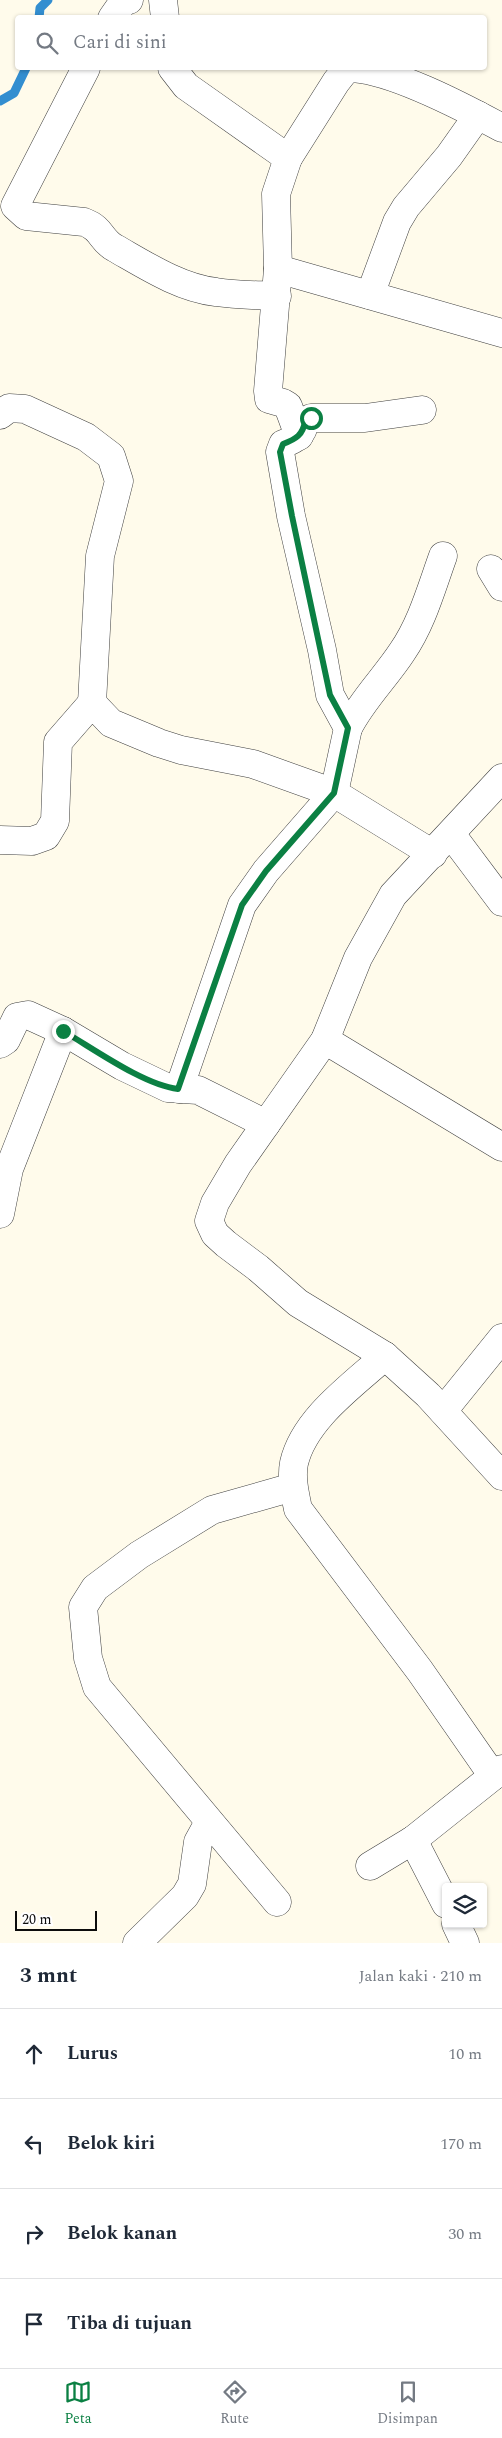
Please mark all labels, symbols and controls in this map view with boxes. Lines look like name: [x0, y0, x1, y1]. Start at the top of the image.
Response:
search box: [15, 15, 487, 70]
text: Cari di sini: [73, 28, 167, 57]
icon: search: [33, 29, 61, 57]
route start: [300, 407, 323, 430]
route end: [52, 1020, 75, 1043]
map controls: [442, 1883, 487, 1928]
button: layers: [442, 1883, 487, 1928]
scale bar: [15, 1908, 98, 1931]
text: 20 m: [22, 1909, 52, 1930]
text: 3 mnt: [20, 1960, 77, 1992]
text: Jalan kaki · 210 m: [359, 1964, 482, 1988]
text: Lurus: [67, 2039, 118, 2068]
icon: ahead: [20, 2040, 48, 2068]
text: 10 m: [448, 2042, 482, 2066]
text: Belok kiri: [67, 2129, 155, 2158]
icon: left: [20, 2130, 48, 2158]
text: 170 m: [440, 2132, 482, 2156]
text: Belok kanan: [67, 2219, 177, 2248]
icon: right: [20, 2220, 48, 2248]
text: 30 m: [448, 2222, 482, 2246]
text: Tiba di tujuan: [67, 2309, 192, 2338]
icon: arrive: [20, 2310, 48, 2338]
tab: Peta: [64, 2378, 92, 2429]
tab: Rute: [220, 2378, 249, 2429]
tab: Disimpan: [377, 2378, 438, 2429]

